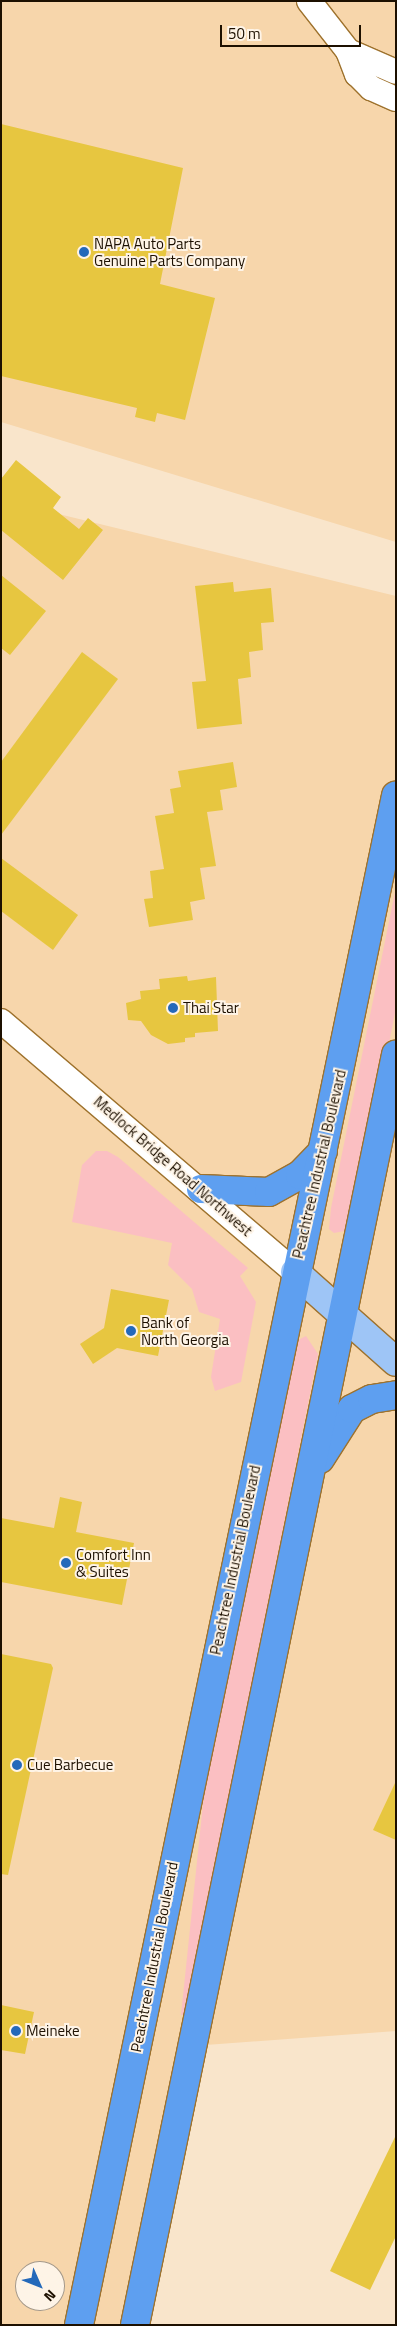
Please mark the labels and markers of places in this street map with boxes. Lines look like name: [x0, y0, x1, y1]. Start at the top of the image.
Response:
place label: NAPA Auto Parts Genuine Parts Company: [94, 234, 245, 269]
marker: NAPA Auto Parts Genuine Parts Company: [78, 246, 90, 258]
place label: Thai Star: [183, 999, 239, 1017]
marker: Thai Star: [167, 1002, 179, 1014]
place label: Bank of North Georgia: [141, 1313, 229, 1348]
marker: Bank of North Georgia: [125, 1325, 137, 1337]
place label: Comfort Inn & Suites: [76, 1545, 151, 1580]
marker: Comfort Inn & Suites: [60, 1557, 72, 1569]
place label: Cue Barbecue: [27, 1756, 113, 1774]
marker: Cue Barbecue: [11, 1759, 23, 1771]
place label: Meineke: [26, 2022, 80, 2040]
marker: Meineke: [10, 2025, 22, 2037]

